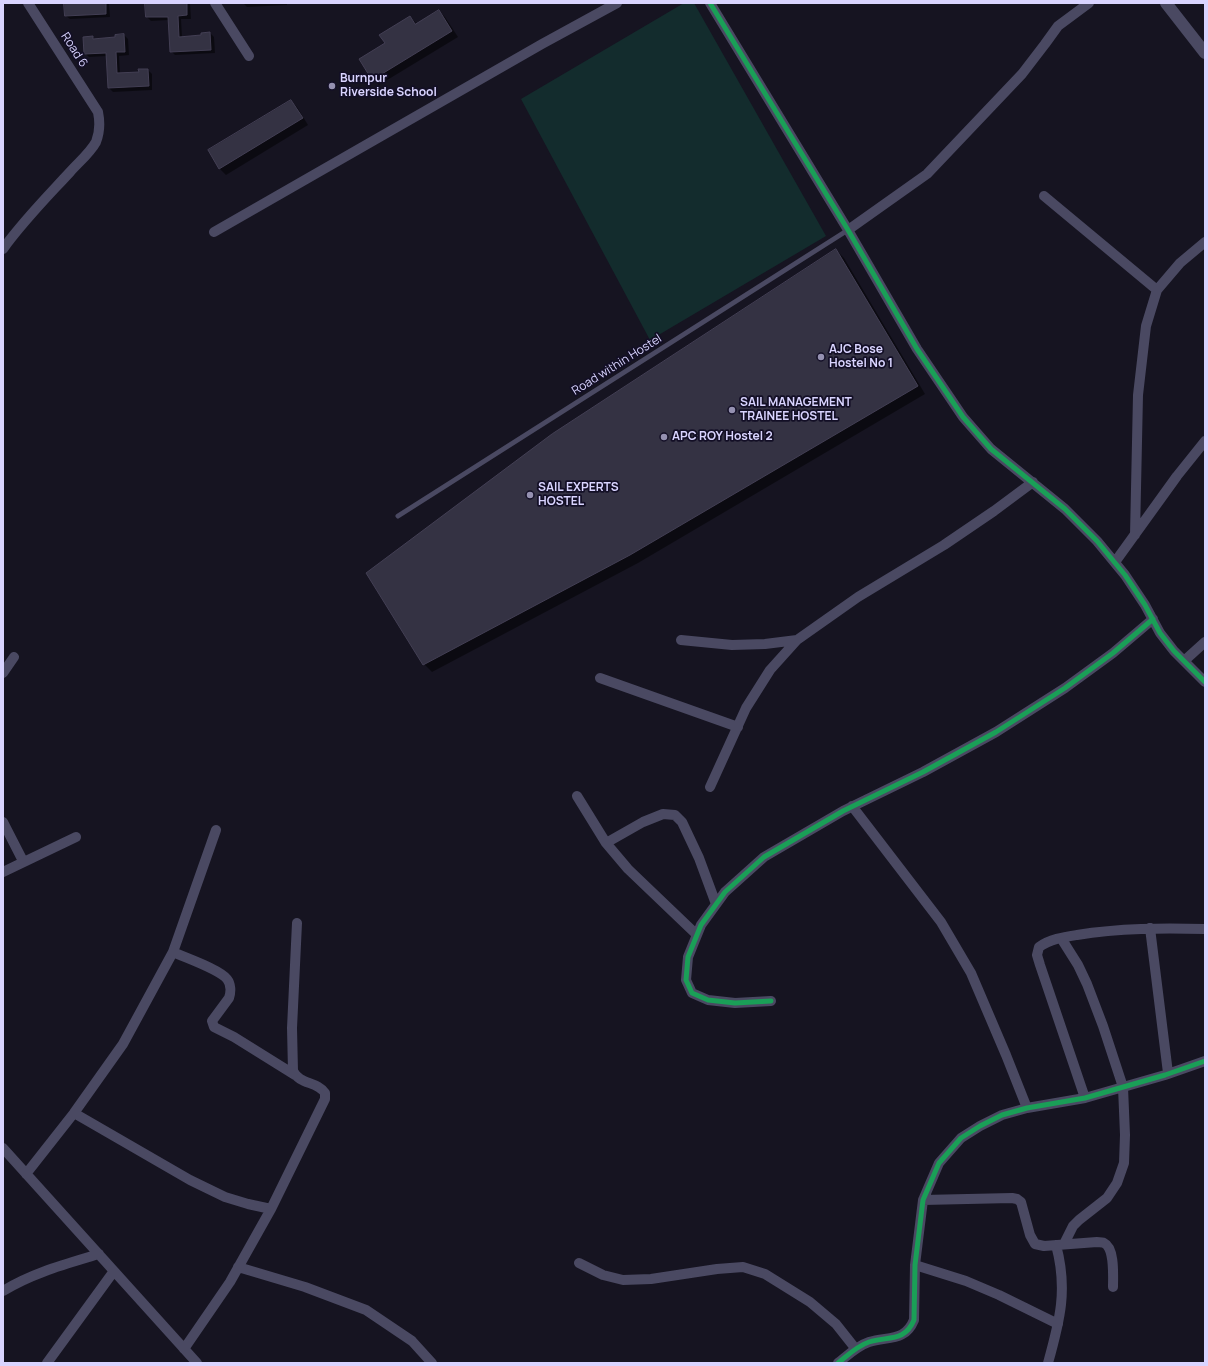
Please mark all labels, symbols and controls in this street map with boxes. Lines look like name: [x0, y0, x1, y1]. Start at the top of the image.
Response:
street label: Road 6: [58, 30, 90, 70]
place label: Burnpur Riverside School: [340, 72, 437, 100]
marker: Burnpur Riverside School: [327, 81, 337, 91]
street label: Road within Hostel: [569, 332, 665, 398]
place label: AJC Bose Hostel No 1: [829, 343, 893, 371]
marker: AJC Bose Hostel No 1: [816, 352, 826, 362]
place label: SAIL MANAGEMENT TRAINEE HOSTEL: [740, 396, 852, 424]
marker: SAIL MANAGEMENT TRAINEE HOSTEL: [727, 405, 737, 415]
place label: APC ROY Hostel 2: [672, 430, 773, 444]
marker: APC ROY Hostel 2: [659, 432, 669, 442]
place label: SAIL EXPERTS HOSTEL: [538, 481, 619, 509]
marker: SAIL EXPERTS HOSTEL: [525, 490, 535, 500]

